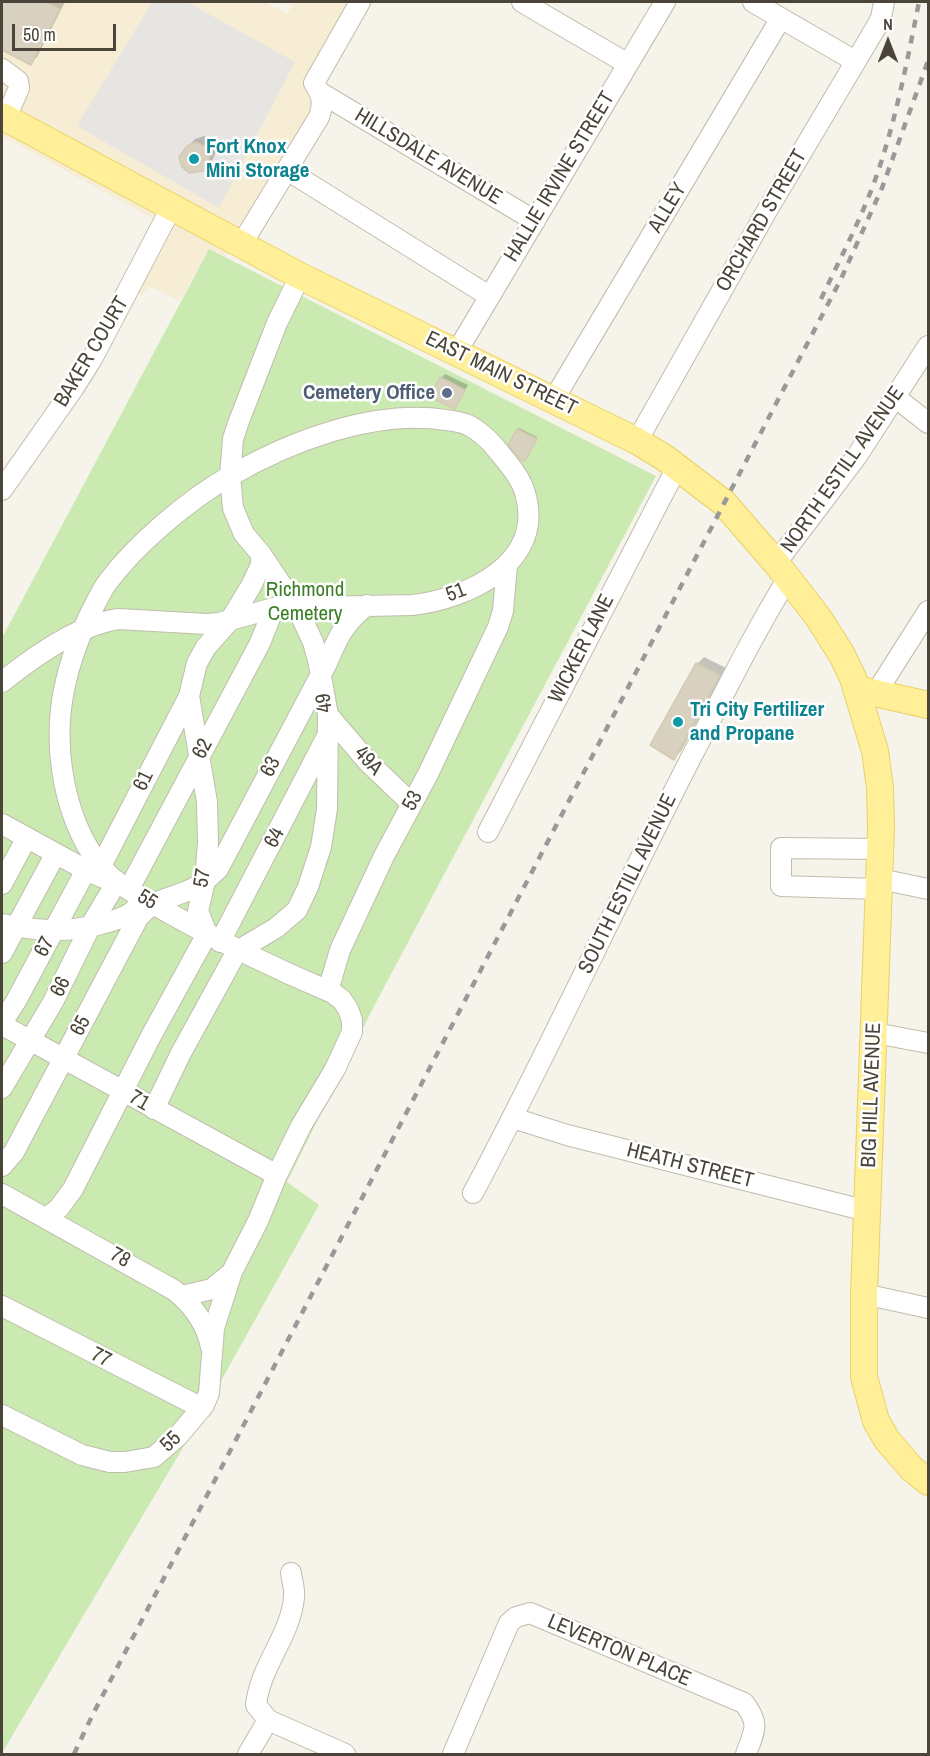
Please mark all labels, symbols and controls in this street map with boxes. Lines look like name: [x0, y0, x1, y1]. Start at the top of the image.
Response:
scale bar: [15, 12, 118, 50]
north arrow: [858, 12, 918, 72]
text: N: [883, 13, 893, 35]
text: 50 m: [23, 22, 56, 47]
street label: HALLIE IRVINE STREET: [499, 87, 621, 267]
street label: HILLSDALE AVENUE: [350, 103, 506, 211]
place label: Fort Knox Mini Storage: [206, 134, 309, 184]
street label: ORCHARD STREET: [711, 146, 813, 296]
marker: Fort Knox Mini Storage: [187, 152, 201, 166]
street label: ALLEY: [643, 179, 693, 237]
street label: BAKER COURT: [49, 292, 135, 412]
street label: EAST MAIN STREET: [421, 326, 581, 422]
place label: Cemetery Office: [303, 380, 435, 406]
street label: NORTH ESTILL AVENUE: [776, 382, 910, 558]
marker: Cemetery Office: [440, 386, 454, 400]
park label: Richmond Cemetery: [266, 577, 344, 627]
street label: 51: [443, 578, 469, 608]
street label: WICKER LANE: [544, 590, 620, 708]
street label: 49: [311, 692, 339, 714]
place label: Tri City Fertilizer and Propane: [690, 697, 824, 747]
marker: Tri City Fertilizer and Propane: [671, 715, 685, 729]
street label: 62: [187, 735, 219, 763]
street label: 49A: [348, 741, 388, 781]
street label: 63: [255, 753, 287, 781]
street label: 61: [128, 767, 160, 795]
street label: 53: [397, 787, 429, 815]
street label: SOUTH ESTILL AVENUE: [574, 790, 682, 978]
street label: 64: [259, 824, 291, 852]
street label: 57: [189, 867, 217, 889]
street label: 55: [132, 884, 162, 916]
street label: 67: [29, 933, 61, 961]
street label: 66: [45, 973, 77, 1001]
street label: 65: [65, 1012, 97, 1040]
street label: BIG HILL AVENUE: [857, 1022, 887, 1168]
street label: 71: [124, 1085, 154, 1117]
street label: HEATH STREET: [624, 1138, 756, 1194]
street label: 78: [106, 1242, 134, 1274]
street label: 77: [87, 1342, 115, 1374]
street label: 55: [155, 1426, 187, 1458]
street label: LEVERTON PLACE: [543, 1609, 695, 1693]

